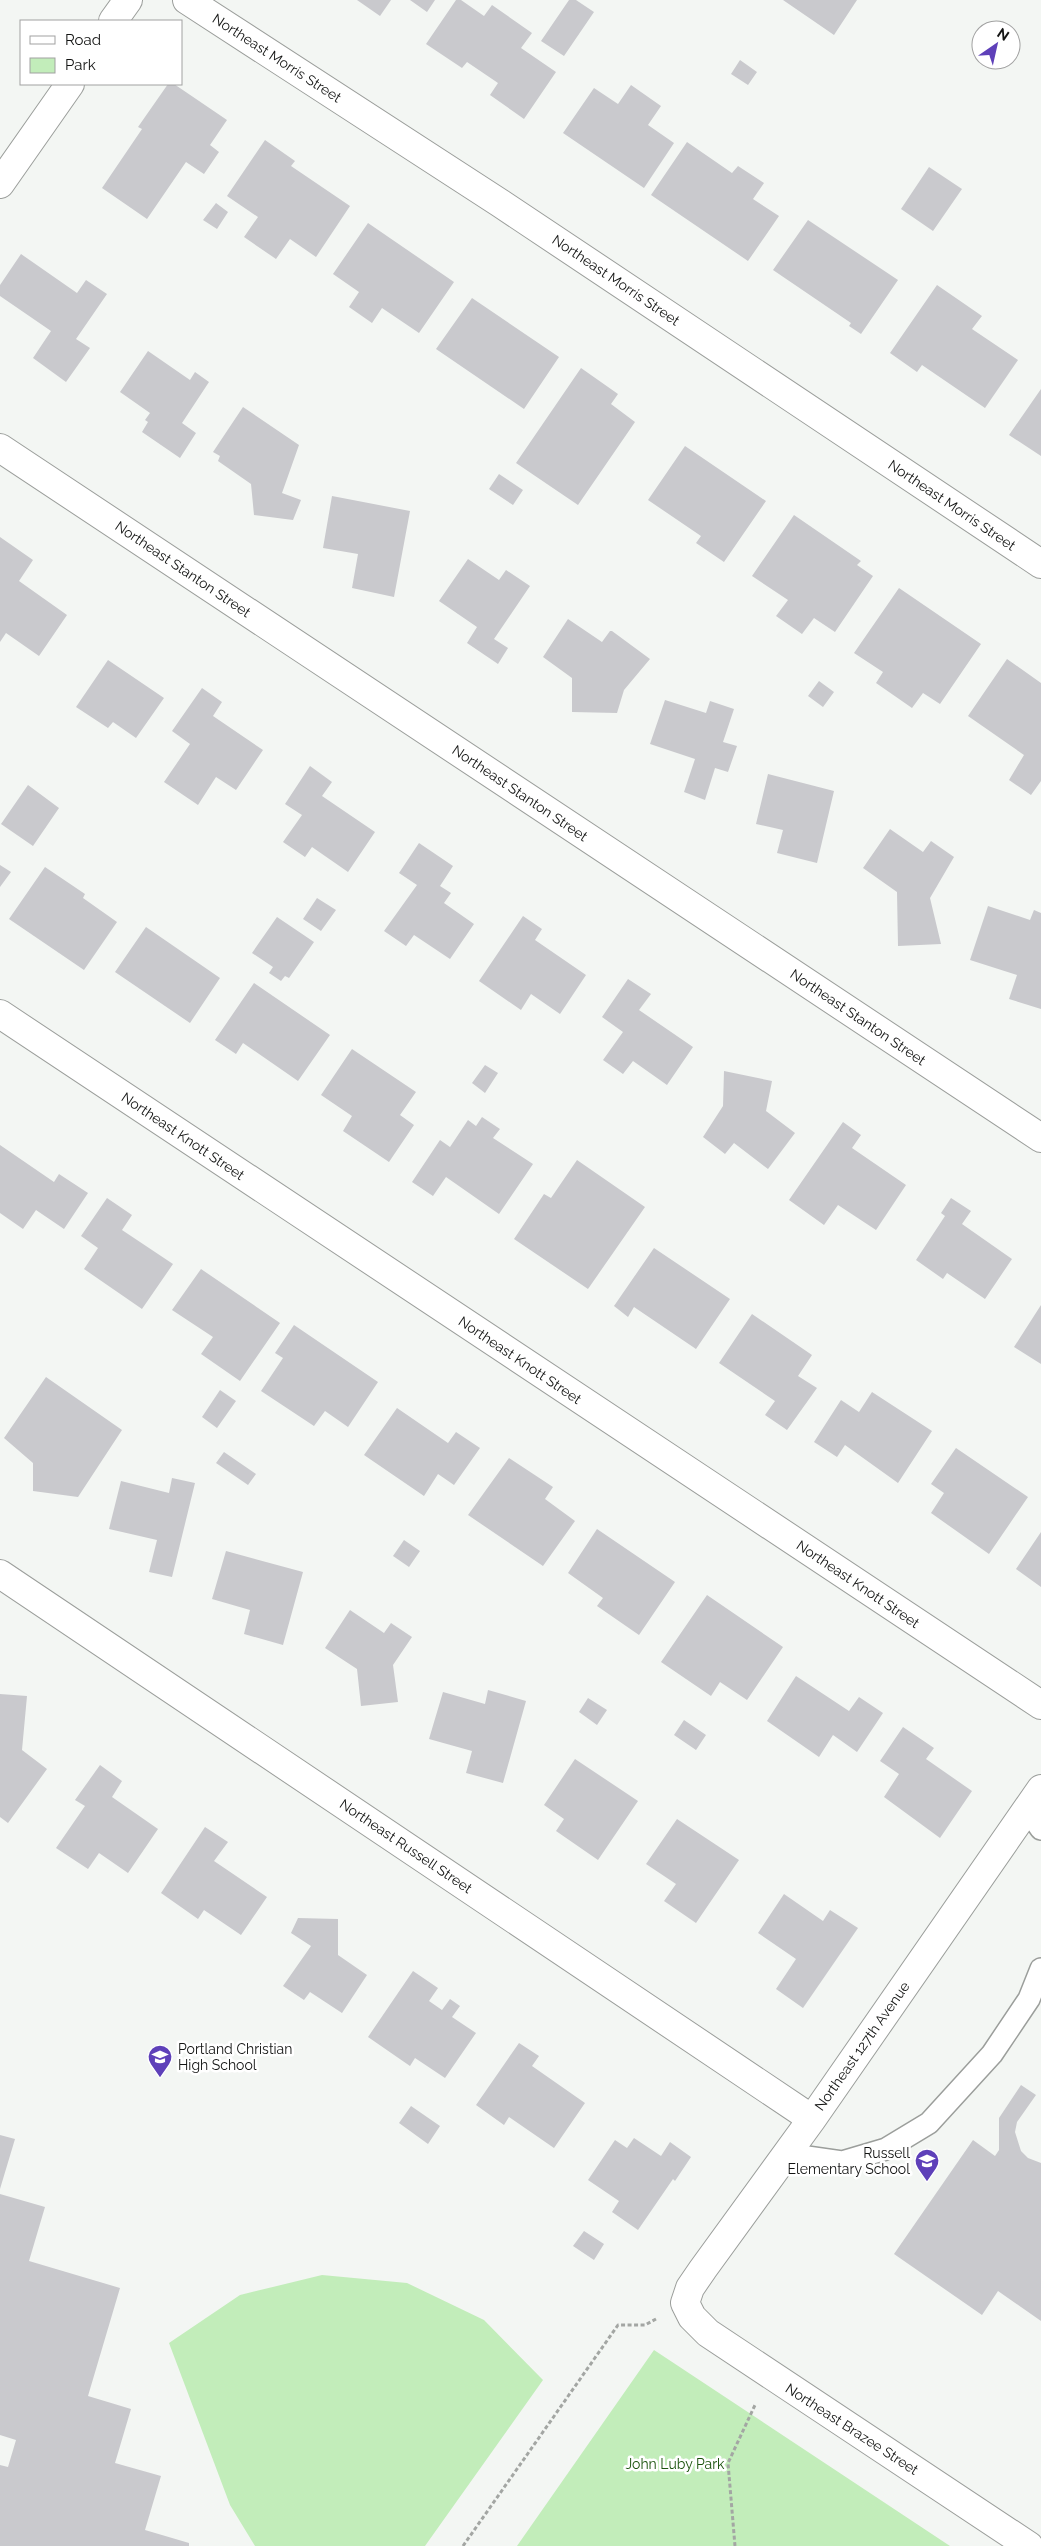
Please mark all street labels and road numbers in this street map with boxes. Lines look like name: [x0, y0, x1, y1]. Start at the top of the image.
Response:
street label: Northeast Morris Street: [210, 10, 345, 106]
street label: Northeast Morris Street: [549, 231, 683, 329]
street label: Northeast Morris Street: [885, 456, 1019, 554]
street label: Northeast Stanton Street: [112, 518, 254, 621]
street label: Northeast Stanton Street: [449, 742, 591, 845]
street label: Northeast Stanton Street: [787, 966, 929, 1069]
street label: Northeast Knott Street: [118, 1089, 248, 1183]
street label: Northeast Knott Street: [455, 1313, 585, 1407]
street label: Northeast Knott Street: [793, 1537, 923, 1631]
street label: Northeast Russell Street: [337, 1796, 476, 1897]
street label: Northeast 127th Avenue: [811, 1979, 913, 2113]
street label: Northeast Brazee Street: [783, 2380, 922, 2478]

